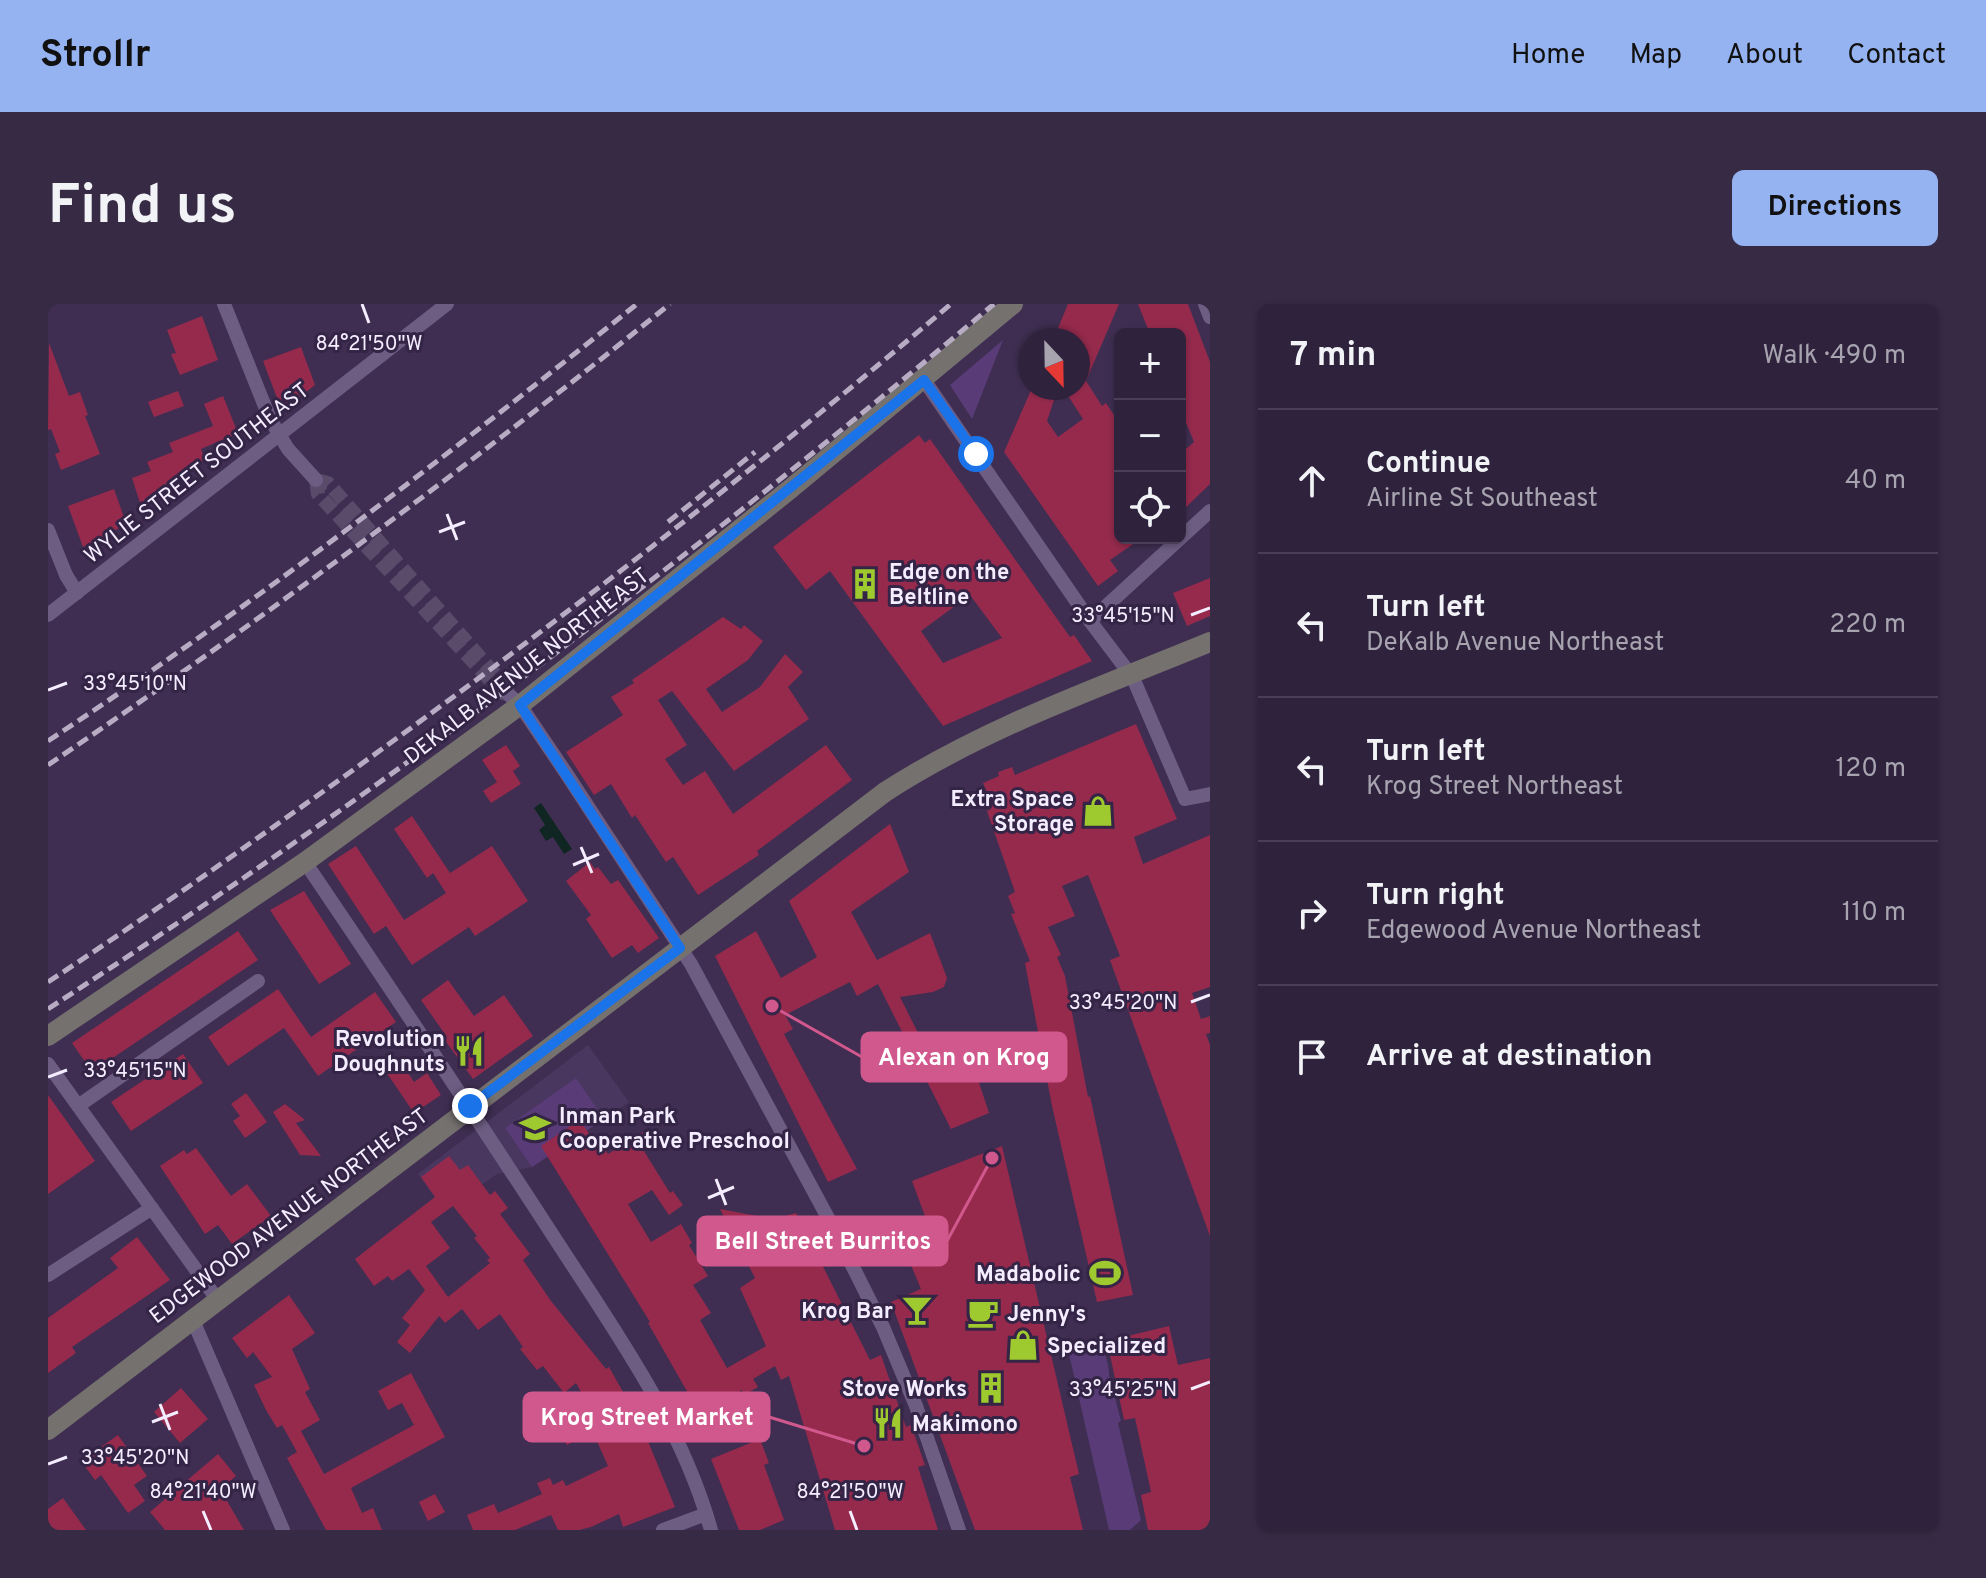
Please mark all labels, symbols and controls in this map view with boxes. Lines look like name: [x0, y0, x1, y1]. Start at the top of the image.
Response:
text: Strollr: [40, 32, 151, 81]
text: Home: [1511, 38, 1585, 74]
text: Map: [1629, 38, 1682, 74]
text: About: [1726, 38, 1803, 74]
text: Contact: [1847, 38, 1946, 74]
button: Directions: [1732, 170, 1938, 246]
text: Find us: [48, 173, 237, 243]
north arrow: [1018, 328, 1090, 400]
map controls: [1114, 328, 1186, 544]
button: +: [1114, 328, 1186, 400]
text: 84°21'50"W: [316, 332, 422, 358]
text: 7 min: [1290, 335, 1376, 378]
text: Walk · 490 m: [1762, 340, 1906, 373]
street label: WYLIE STREET SOUTHEAST: [80, 378, 315, 570]
button: −: [1114, 400, 1186, 472]
route start: [958, 436, 994, 472]
text: Continue: [1366, 446, 1491, 483]
icon: ahead: [1290, 459, 1334, 503]
text: 40 m: [1845, 465, 1906, 498]
button: locate: [1114, 472, 1186, 544]
text: Airline St Southeast: [1366, 483, 1598, 516]
place label: Edge on the Beltline: [889, 560, 1009, 612]
street label: DEKALB AVENUE NORTHEAST: [399, 563, 656, 771]
building icon: Edge on the Beltline: [848, 567, 882, 601]
text: Turn left: [1366, 590, 1486, 627]
icon: left: [1290, 603, 1334, 647]
text: 33°45'15"N: [1071, 604, 1175, 630]
text: 220 m: [1829, 609, 1906, 642]
text: DeKalb Avenue Northeast: [1366, 627, 1664, 660]
text: 33°45'10"N: [83, 672, 187, 698]
text: Turn left: [1366, 734, 1486, 771]
icon: left: [1290, 747, 1334, 791]
text: 120 m: [1836, 753, 1906, 786]
text: Krog Street Northeast: [1366, 771, 1623, 804]
place label: Extra Space Storage: [951, 787, 1074, 839]
shop icon: Extra Space Storage: [1081, 794, 1115, 828]
text: Turn right: [1366, 878, 1504, 915]
icon: right: [1290, 891, 1334, 935]
text: 110 m: [1842, 897, 1906, 930]
text: Edgewood Avenue Northeast: [1366, 915, 1701, 948]
text: 33°45'20"N: [1069, 991, 1177, 1017]
place label: Revolution Doughnuts: [333, 1027, 445, 1079]
callout: Alexan on Krog: [862, 1033, 1066, 1081]
restaurant icon: Revolution Doughnuts: [452, 1034, 486, 1068]
icon: arrive: [1290, 1035, 1334, 1079]
text: Arrive at destination: [1366, 1039, 1652, 1076]
text: Alexan on Krog: [878, 1044, 1050, 1074]
text: 33°45'15"N: [83, 1059, 187, 1085]
route end: [452, 1088, 488, 1124]
street label: EDGEWOOD AVENUE NORTHEAST: [145, 1103, 434, 1331]
place label: Inman Park Cooperative Preschool: [559, 1104, 790, 1156]
school or university icon: Inman Park Cooperative Preschool: [518, 1111, 552, 1145]
callout: Bell Street Burritos: [698, 1217, 947, 1265]
text: Bell Street Burritos: [715, 1228, 931, 1258]
sports icon: Madabolic: [1088, 1256, 1122, 1290]
place label: Madabolic: [976, 1262, 1081, 1289]
bar icon: Krog Bar: [900, 1293, 934, 1327]
cafe icon: Jenny's: [966, 1296, 1000, 1330]
place label: Krog Bar: [801, 1299, 893, 1326]
place label: Jenny's: [1007, 1302, 1086, 1329]
shop icon: Specialized: [1006, 1328, 1040, 1362]
place label: Specialized: [1047, 1334, 1166, 1361]
building icon: Stove Works: [974, 1371, 1008, 1405]
place label: Stove Works: [842, 1377, 967, 1404]
text: 33°45'25"N: [1069, 1378, 1177, 1404]
callout: Krog Street Market: [524, 1393, 769, 1441]
text: Krog Street Market: [540, 1404, 754, 1434]
restaurant icon: Makimono: [871, 1406, 905, 1440]
place label: Makimono: [912, 1412, 1018, 1439]
text: 33°45'20"N: [81, 1446, 189, 1472]
text: 84°21'40"W: [150, 1480, 256, 1506]
text: 84°21'50"W: [797, 1480, 903, 1506]

